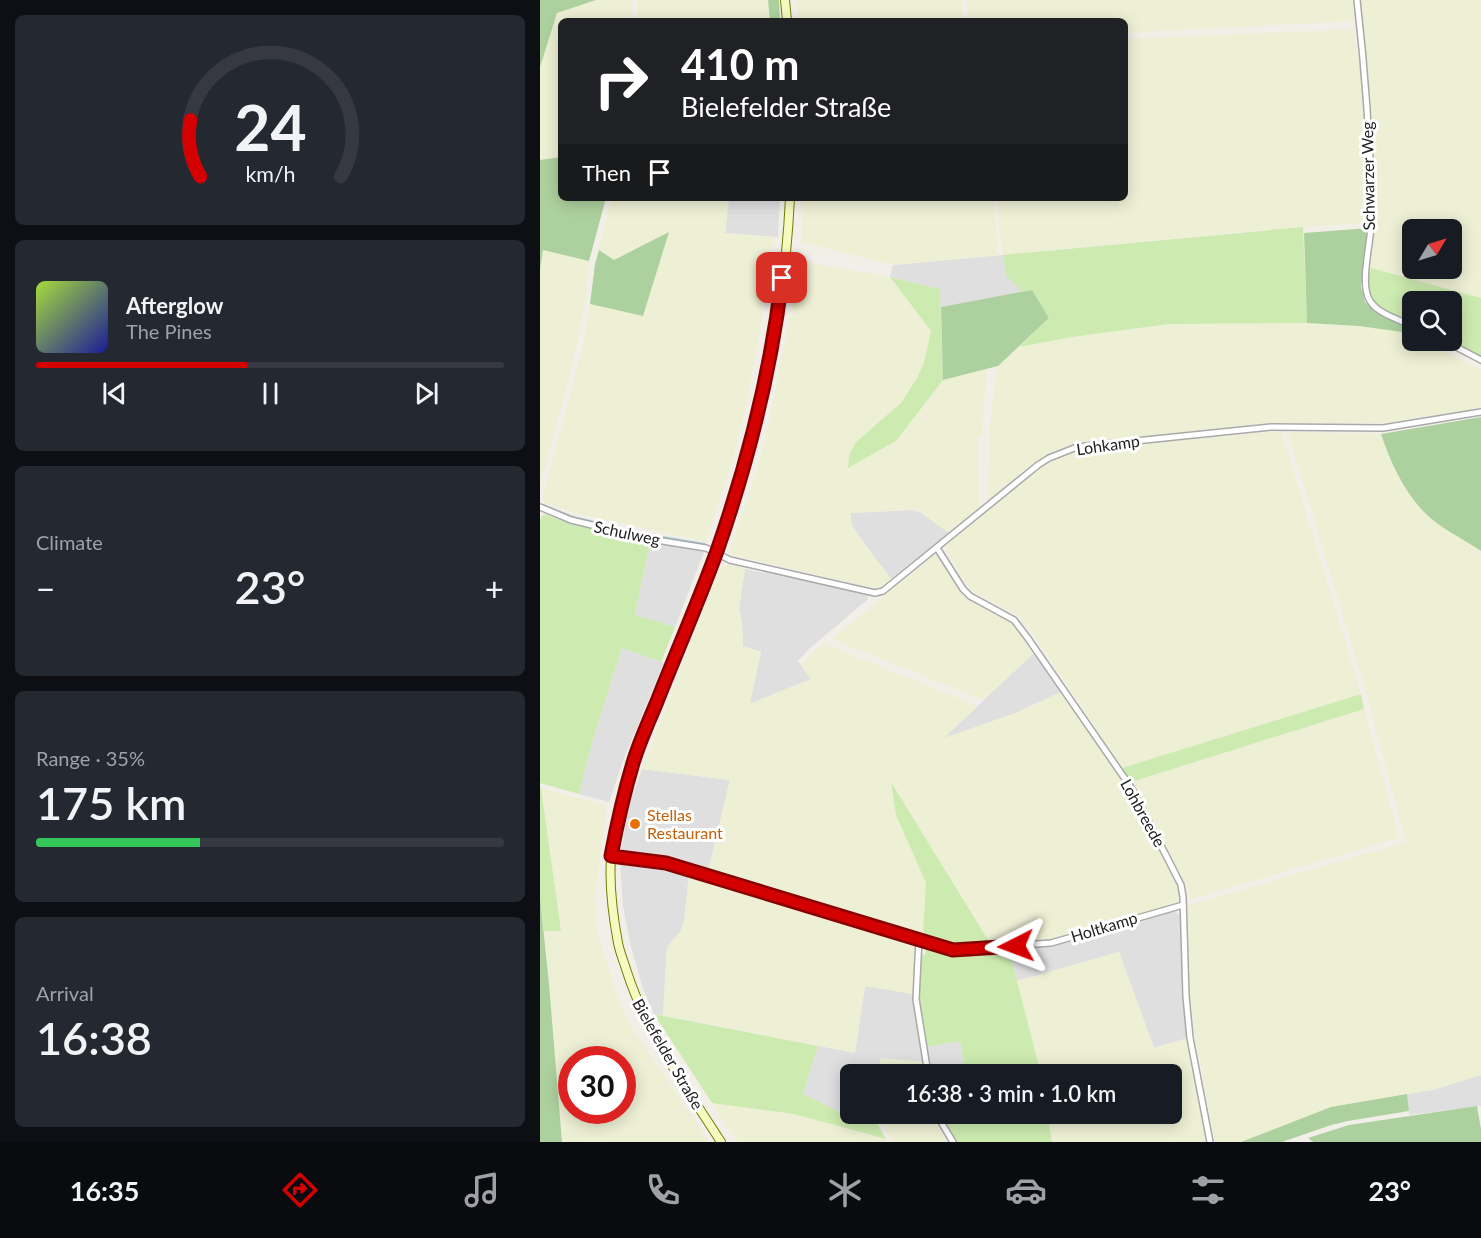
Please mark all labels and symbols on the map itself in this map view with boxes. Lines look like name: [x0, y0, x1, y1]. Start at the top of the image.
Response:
street label: Schwarzer Weg: [1357, 121, 1378, 231]
north arrow: [1402, 219, 1462, 279]
pin: [756, 252, 807, 303]
street label: Lohkamp: [1075, 431, 1141, 458]
street label: Schulweg: [592, 516, 662, 549]
street label: Lohbreede: [1117, 776, 1170, 850]
place label: Stellas Restaurant: [647, 805, 723, 842]
marker: Stellas Restaurant: [628, 817, 642, 831]
street label: Holtkamp: [1068, 907, 1140, 946]
position arrow: [984, 914, 1048, 978]
street label: Bielefelder Straße: [629, 995, 708, 1112]
speed limit sign: 30: [558, 1046, 636, 1124]

